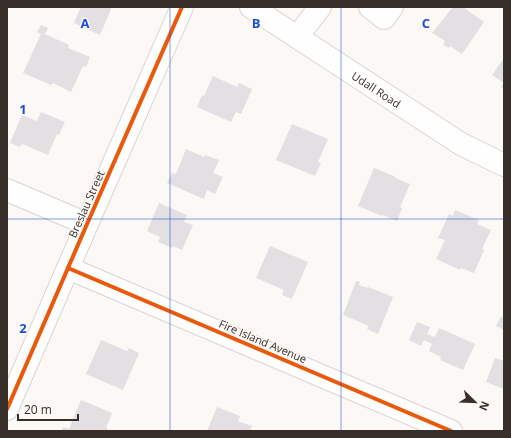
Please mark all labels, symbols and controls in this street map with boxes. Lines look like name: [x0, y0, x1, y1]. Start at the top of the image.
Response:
text: A: [81, 14, 90, 32]
text: B: [252, 14, 261, 32]
text: C: [422, 14, 430, 32]
street label: Udall Road: [349, 67, 404, 110]
text: 1: [19, 100, 27, 118]
street label: Breslau Street: [64, 168, 108, 240]
street label: Fire Island Avenue: [217, 316, 309, 366]
text: 2: [19, 319, 27, 337]
north arrow: [455, 382, 495, 422]
scale bar: [18, 396, 78, 422]
text: N: [476, 399, 493, 413]
text: 20 m: [24, 401, 52, 418]

